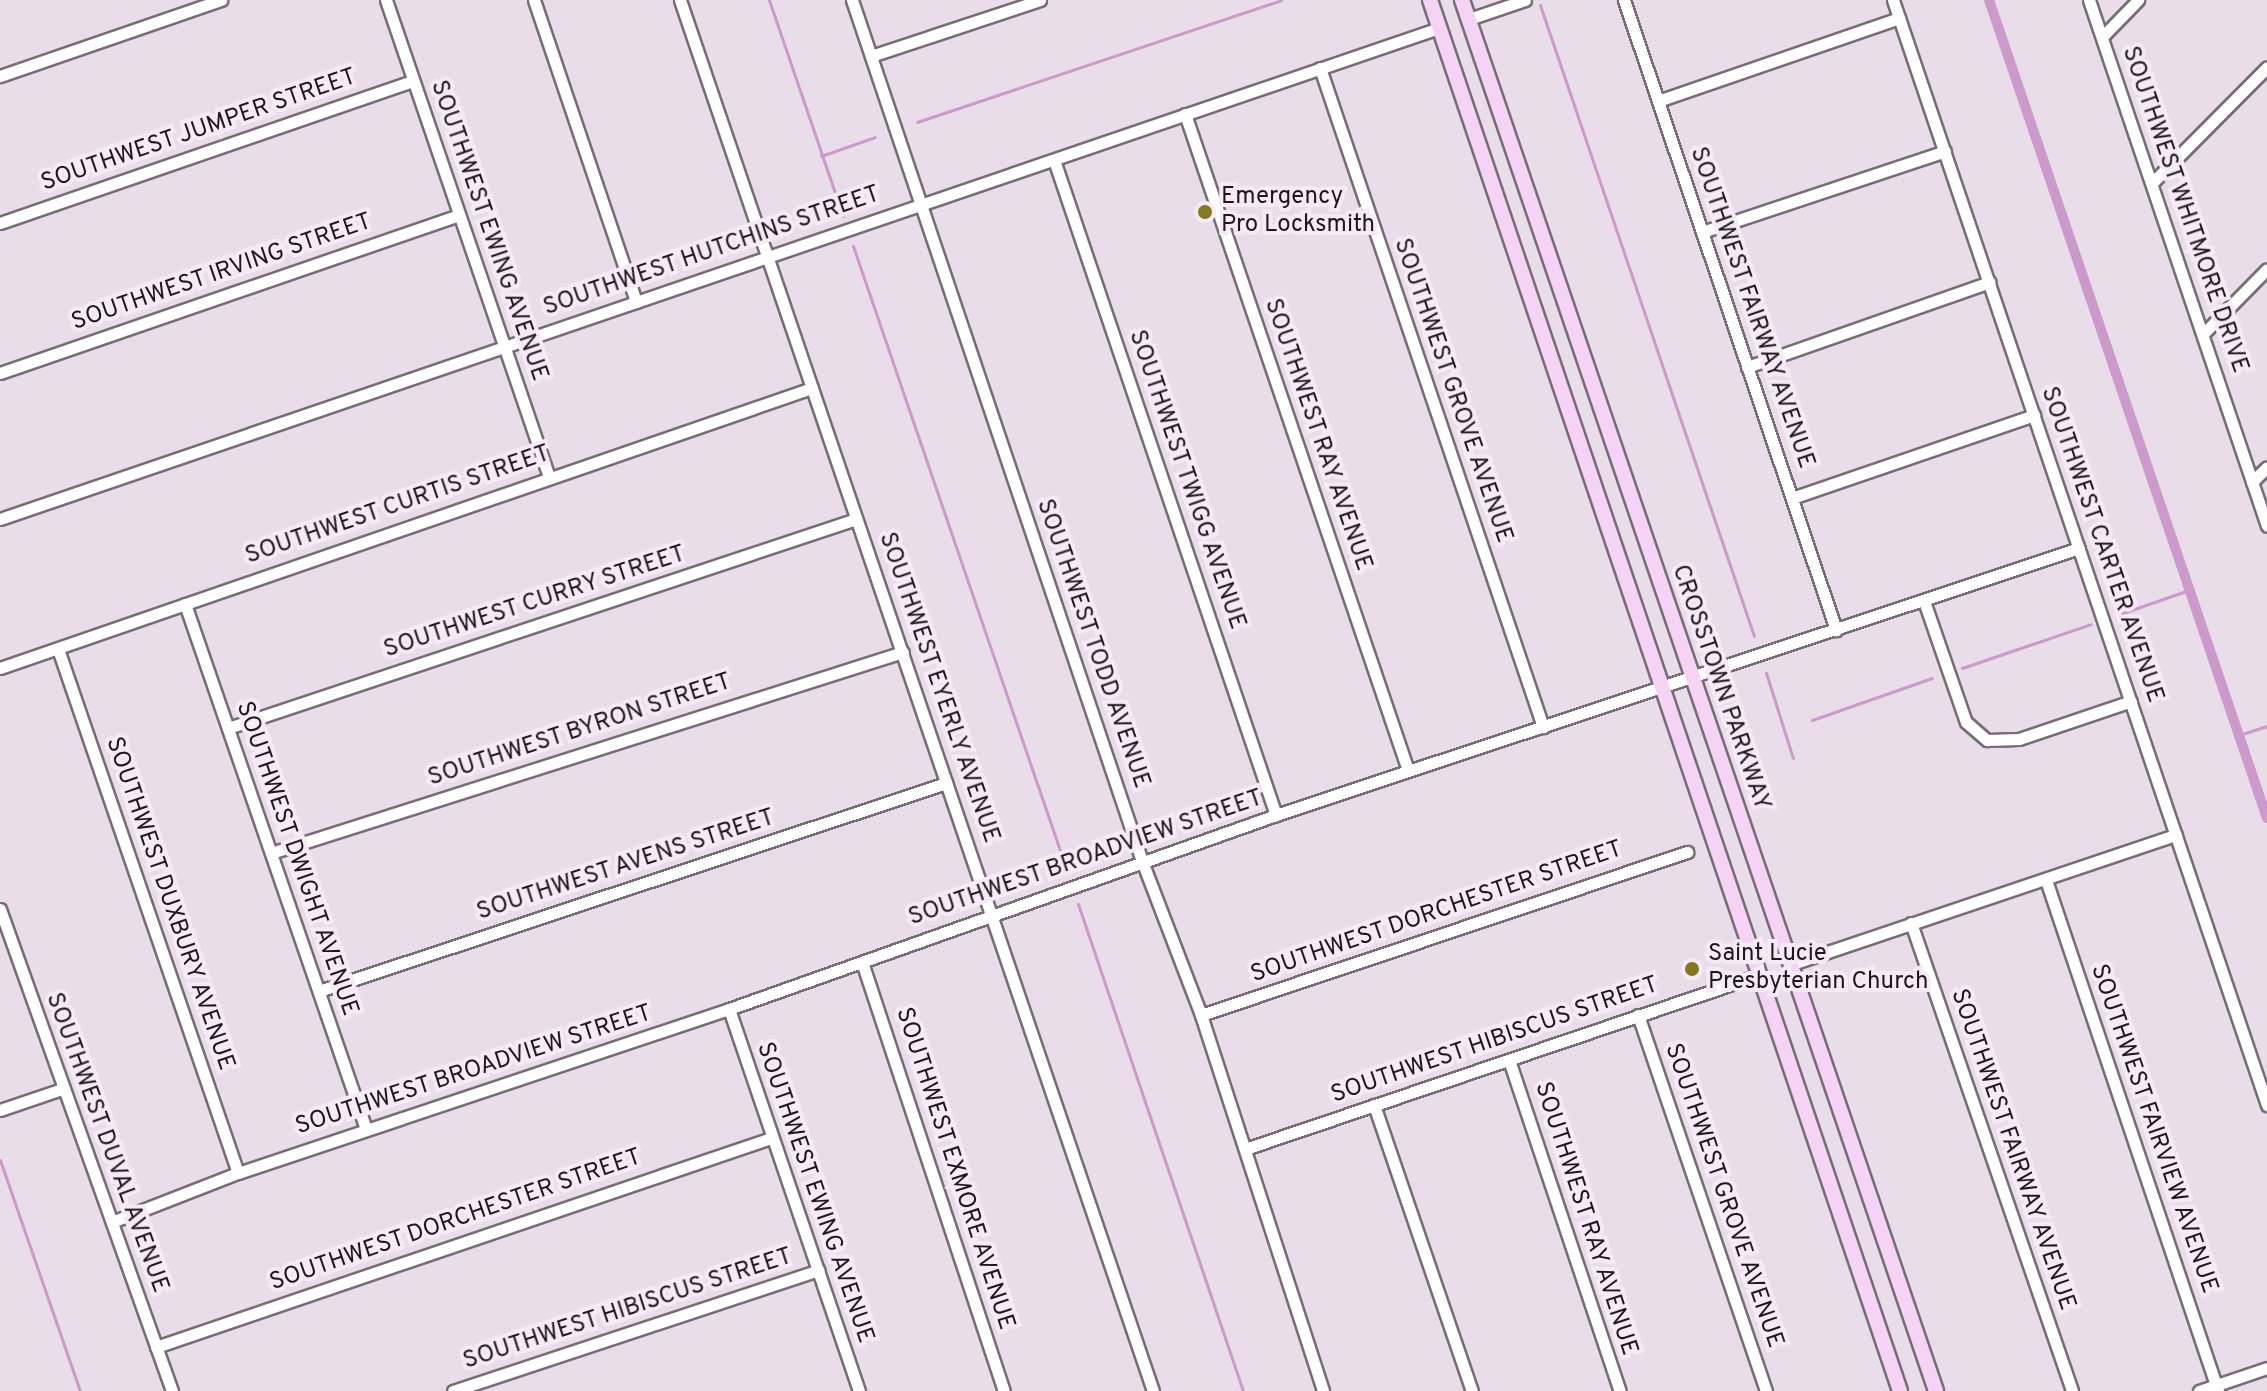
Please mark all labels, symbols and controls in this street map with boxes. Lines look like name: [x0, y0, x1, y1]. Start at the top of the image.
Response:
street label: SOUTHWEST WHITMORE DRIVE: [2114, 42, 2254, 378]
street label: SOUTHWEST JUMPER STREET: [37, 63, 361, 199]
street label: SOUTHWEST EWING AVENUE: [423, 76, 553, 386]
street label: SOUTHWEST FAIRWAY AVENUE: [1682, 142, 1820, 474]
street label: SOUTHWEST HUTCHINS STREET: [540, 181, 884, 323]
place label: Emergency Pro Locksmith: [1221, 184, 1375, 240]
marker: Emergency Pro Locksmith: [1196, 203, 1214, 221]
street label: SOUTHWEST IRVING STREET: [68, 208, 376, 338]
street label: SOUTHWEST GROVE AVENUE: [1386, 234, 1518, 548]
street label: SOUTHWEST RAY AVENUE: [1256, 294, 1378, 576]
street label: SOUTHWEST TWIGG AVENUE: [1121, 325, 1251, 635]
street label: SOUTHWEST CARTER AVENUE: [2033, 382, 2169, 708]
street label: SOUTHWEST CURTIS STREET: [242, 440, 554, 572]
street label: SOUTHWEST TODD AVENUE: [1028, 494, 1156, 794]
street label: SOUTHWEST EYERLY AVENUE: [871, 528, 1005, 848]
street label: SOUTHWEST CURRY STREET: [380, 540, 690, 666]
street label: CROSSTOWN PARKWAY: [1664, 561, 1776, 815]
street label: SOUTHWEST BYRON STREET: [424, 668, 736, 794]
street label: SOUTHWEST DWIGHT AVENUE: [228, 697, 364, 1021]
street label: SOUTHWEST DUXBURY AVENUE: [98, 732, 240, 1076]
street label: SOUTHWEST BROADVIEW STREET: [904, 784, 1268, 934]
street label: SOUTHWEST AVENS STREET: [473, 804, 779, 928]
street label: SOUTHWEST DORCHESTER STREET: [1247, 836, 1627, 990]
place label: Saint Lucie Presbyterian Church: [1708, 941, 1928, 997]
marker: Saint Lucie Presbyterian Church: [1683, 960, 1701, 978]
street label: SOUTHWEST FAIRVIEW AVENUE: [2083, 960, 2223, 1298]
street label: SOUTHWEST HIBISCUS STREET: [1327, 971, 1663, 1111]
street label: SOUTHWEST FAIRWAY AVENUE: [1943, 984, 2081, 1316]
street label: SOUTHWEST DUVAL AVENUE: [38, 988, 174, 1298]
street label: SOUTHWEST BROADVIEW STREET: [292, 999, 656, 1143]
street label: SOUTHWEST EXMORE AVENUE: [888, 1003, 1020, 1335]
street label: SOUTHWEST EWING AVENUE: [749, 1038, 879, 1348]
street label: SOUTHWEST GROVE AVENUE: [1657, 1039, 1789, 1353]
street label: SOUTHWEST RAY AVENUE: [1527, 1077, 1643, 1361]
street label: SOUTHWEST DORCHESTER STREET: [266, 1144, 646, 1298]
street label: SOUTHWEST HIBISCUS STREET: [459, 1243, 797, 1377]

